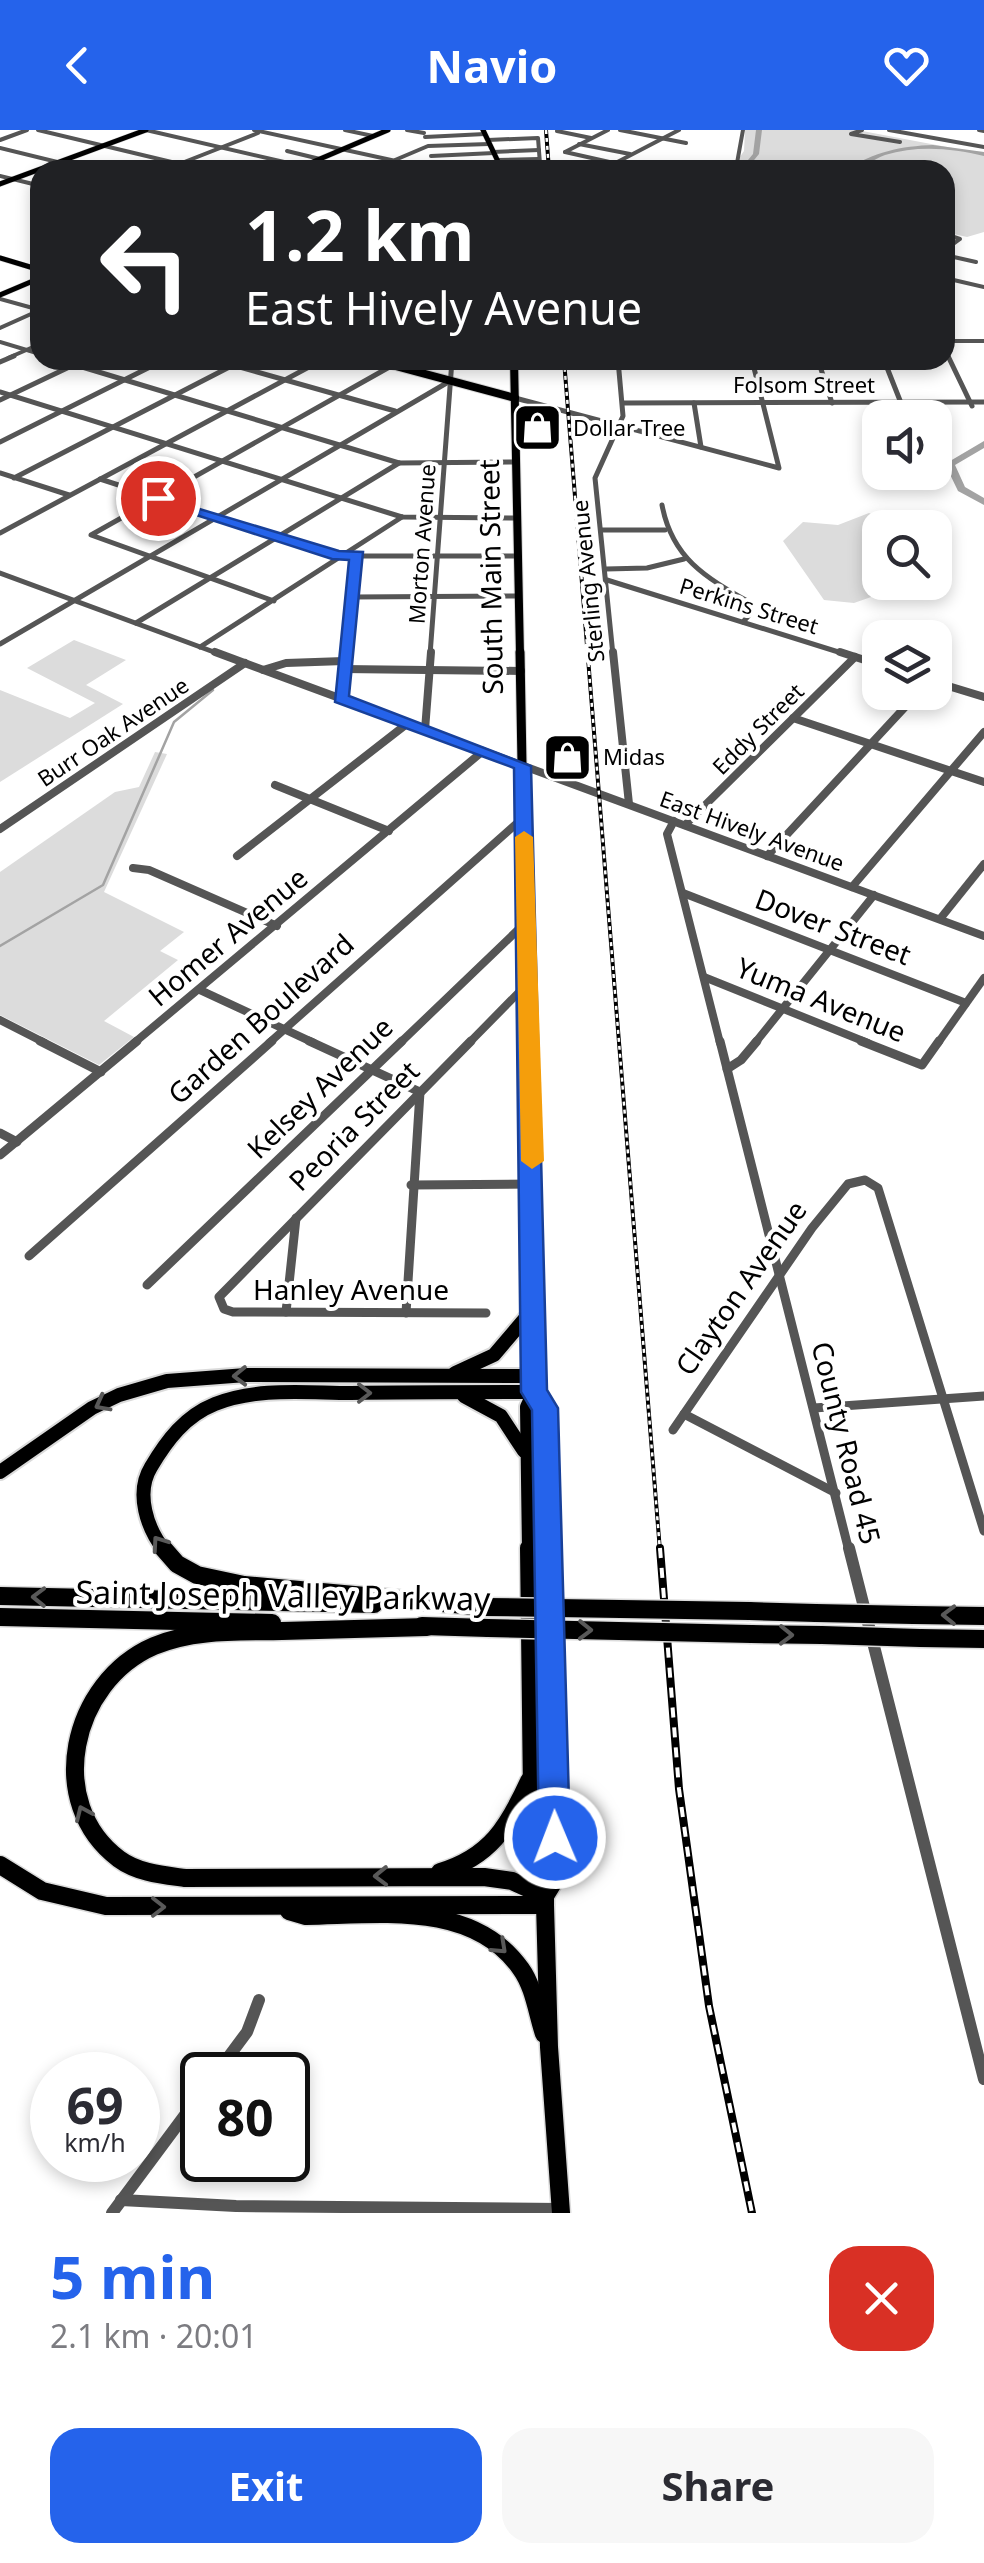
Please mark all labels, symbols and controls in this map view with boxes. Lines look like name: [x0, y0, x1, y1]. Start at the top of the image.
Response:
text: Navio: [427, 35, 557, 96]
icon: back: [50, 38, 105, 93]
icon: heart: [879, 38, 934, 93]
text: 1.2 km: [245, 186, 475, 282]
icon: left: [80, 200, 210, 330]
text: East Hively Avenue: [245, 277, 642, 338]
street label: Folsom Street: [733, 369, 875, 399]
map controls: [862, 400, 952, 710]
button: sound: [862, 400, 952, 490]
shop icon: Dollar Tree: [512, 402, 564, 454]
place label: Dollar Tree: [573, 412, 685, 442]
pin: [116, 456, 201, 541]
street label: South Main Street: [469, 459, 511, 695]
street label: Morton Avenue: [400, 463, 442, 625]
icon: arrive: [131, 471, 186, 526]
street label: Sterling Avenue: [564, 498, 610, 664]
button: search: [862, 510, 952, 600]
street label: Perkins Street: [676, 570, 822, 640]
button: layers: [862, 620, 952, 710]
street label: Burr Oak Avenue: [31, 670, 194, 793]
street label: Eddy Street: [705, 676, 810, 781]
shop icon: Midas: [542, 731, 594, 783]
place label: Midas: [603, 741, 665, 771]
street label: East Hively Avenue: [656, 783, 849, 877]
street label: Homer Avenue: [140, 858, 315, 1014]
street label: Dover Street: [750, 879, 917, 973]
street label: Garden Boulevard: [159, 925, 361, 1112]
street label: Yuma Avenue: [731, 948, 912, 1050]
street label: Kelsey Avenue: [238, 1008, 400, 1167]
street label: Peoria Street: [280, 1052, 427, 1199]
street label: Clayton Avenue: [666, 1193, 814, 1382]
street label: Hanley Avenue: [253, 1270, 449, 1308]
street label: County Road 45: [803, 1337, 891, 1548]
one-way arrow: [232, 1365, 248, 1386]
one-way arrow: [358, 1382, 373, 1404]
one-way arrow: [95, 1392, 113, 1411]
one-way arrow: [153, 1536, 172, 1554]
street label: Saint Joseph Valley Parkway: [75, 1569, 491, 1620]
one-way arrow: [31, 1586, 46, 1608]
one-way arrow: [940, 1605, 956, 1626]
one-way arrow: [578, 1619, 594, 1641]
one-way arrow: [779, 1624, 795, 1645]
position arrow: [503, 1786, 607, 1890]
one-way arrow: [75, 1805, 95, 1823]
one-way arrow: [372, 1866, 388, 1887]
one-way arrow: [152, 1896, 167, 1918]
one-way arrow: [488, 1935, 506, 1953]
speed limit sign: 80: [180, 2052, 310, 2182]
text: 69: [66, 2071, 124, 2139]
text: km/h: [64, 2125, 126, 2159]
text: 5 min: [50, 2235, 215, 2317]
button: close: [829, 2246, 934, 2351]
text: 2.1 km · 20:01: [50, 2314, 258, 2357]
button: Exit: [50, 2428, 482, 2543]
button: Share: [502, 2428, 934, 2543]

